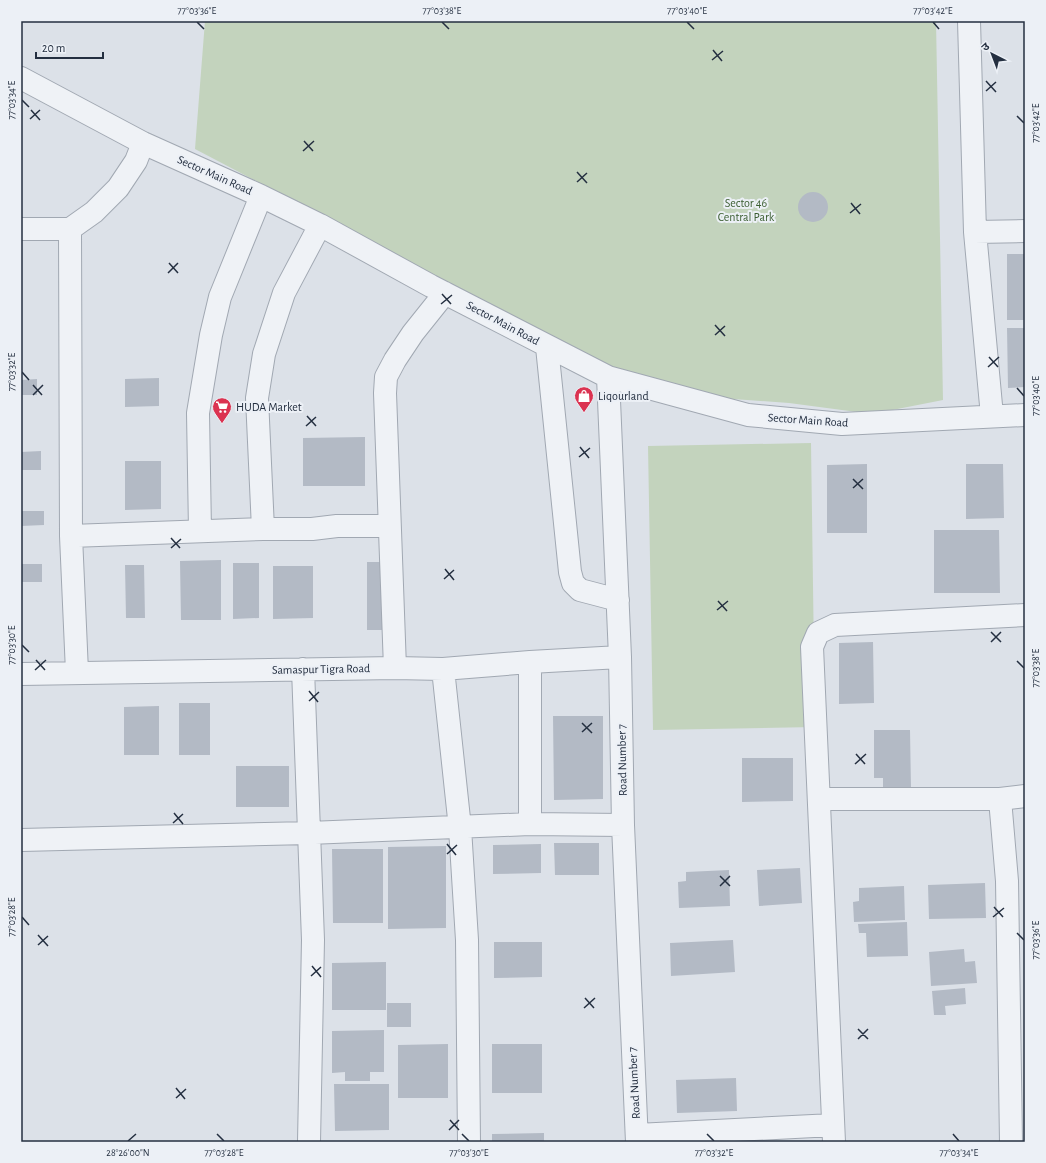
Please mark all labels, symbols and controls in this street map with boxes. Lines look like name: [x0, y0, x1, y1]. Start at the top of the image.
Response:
text: 77°03'36"E: [178, 6, 217, 16]
text: 77°03'38"E: [423, 6, 462, 16]
text: 77°03'40"E: [667, 6, 707, 16]
text: 77°03'42"E: [913, 6, 953, 16]
scale bar: [36, 34, 103, 60]
north arrow: [972, 34, 1012, 74]
text: उ: [980, 40, 992, 53]
text: 20 m: [42, 42, 65, 54]
text: 77°03'34"E: [7, 80, 17, 119]
text: 77°03'42"E: [1031, 103, 1041, 143]
street label: Sector Main Road: [176, 153, 254, 197]
park label: Sector 46 Central Park: [718, 197, 775, 223]
street label: Sector Main Road: [465, 299, 541, 347]
text: 77°03'32"E: [7, 353, 17, 391]
text: 77°03'40"E: [1031, 376, 1041, 416]
shop icon: Liqourland: [573, 385, 595, 413]
place label: Liqourland: [598, 390, 649, 402]
supermarket icon: HUDA Market: [211, 396, 233, 424]
place label: HUDA Market: [236, 401, 302, 413]
street label: Sector Main Road: [767, 411, 849, 429]
text: 77°03'30"E: [7, 625, 17, 665]
text: 77°03'38"E: [1031, 648, 1041, 687]
street label: Samaspur Tigra Road: [272, 662, 370, 676]
street label: Road Number 7: [615, 724, 629, 796]
text: 77°03'28"E: [7, 897, 17, 937]
text: 77°03'36"E: [1031, 920, 1041, 959]
street label: Road Number 7: [626, 1047, 642, 1119]
text: 28°26'00"N: [106, 1148, 150, 1158]
text: 77°03'28"E: [204, 1148, 244, 1158]
text: 77°03'30"E: [449, 1148, 489, 1158]
text: 77°03'32"E: [695, 1148, 733, 1158]
text: 77°03'34"E: [940, 1148, 979, 1158]

